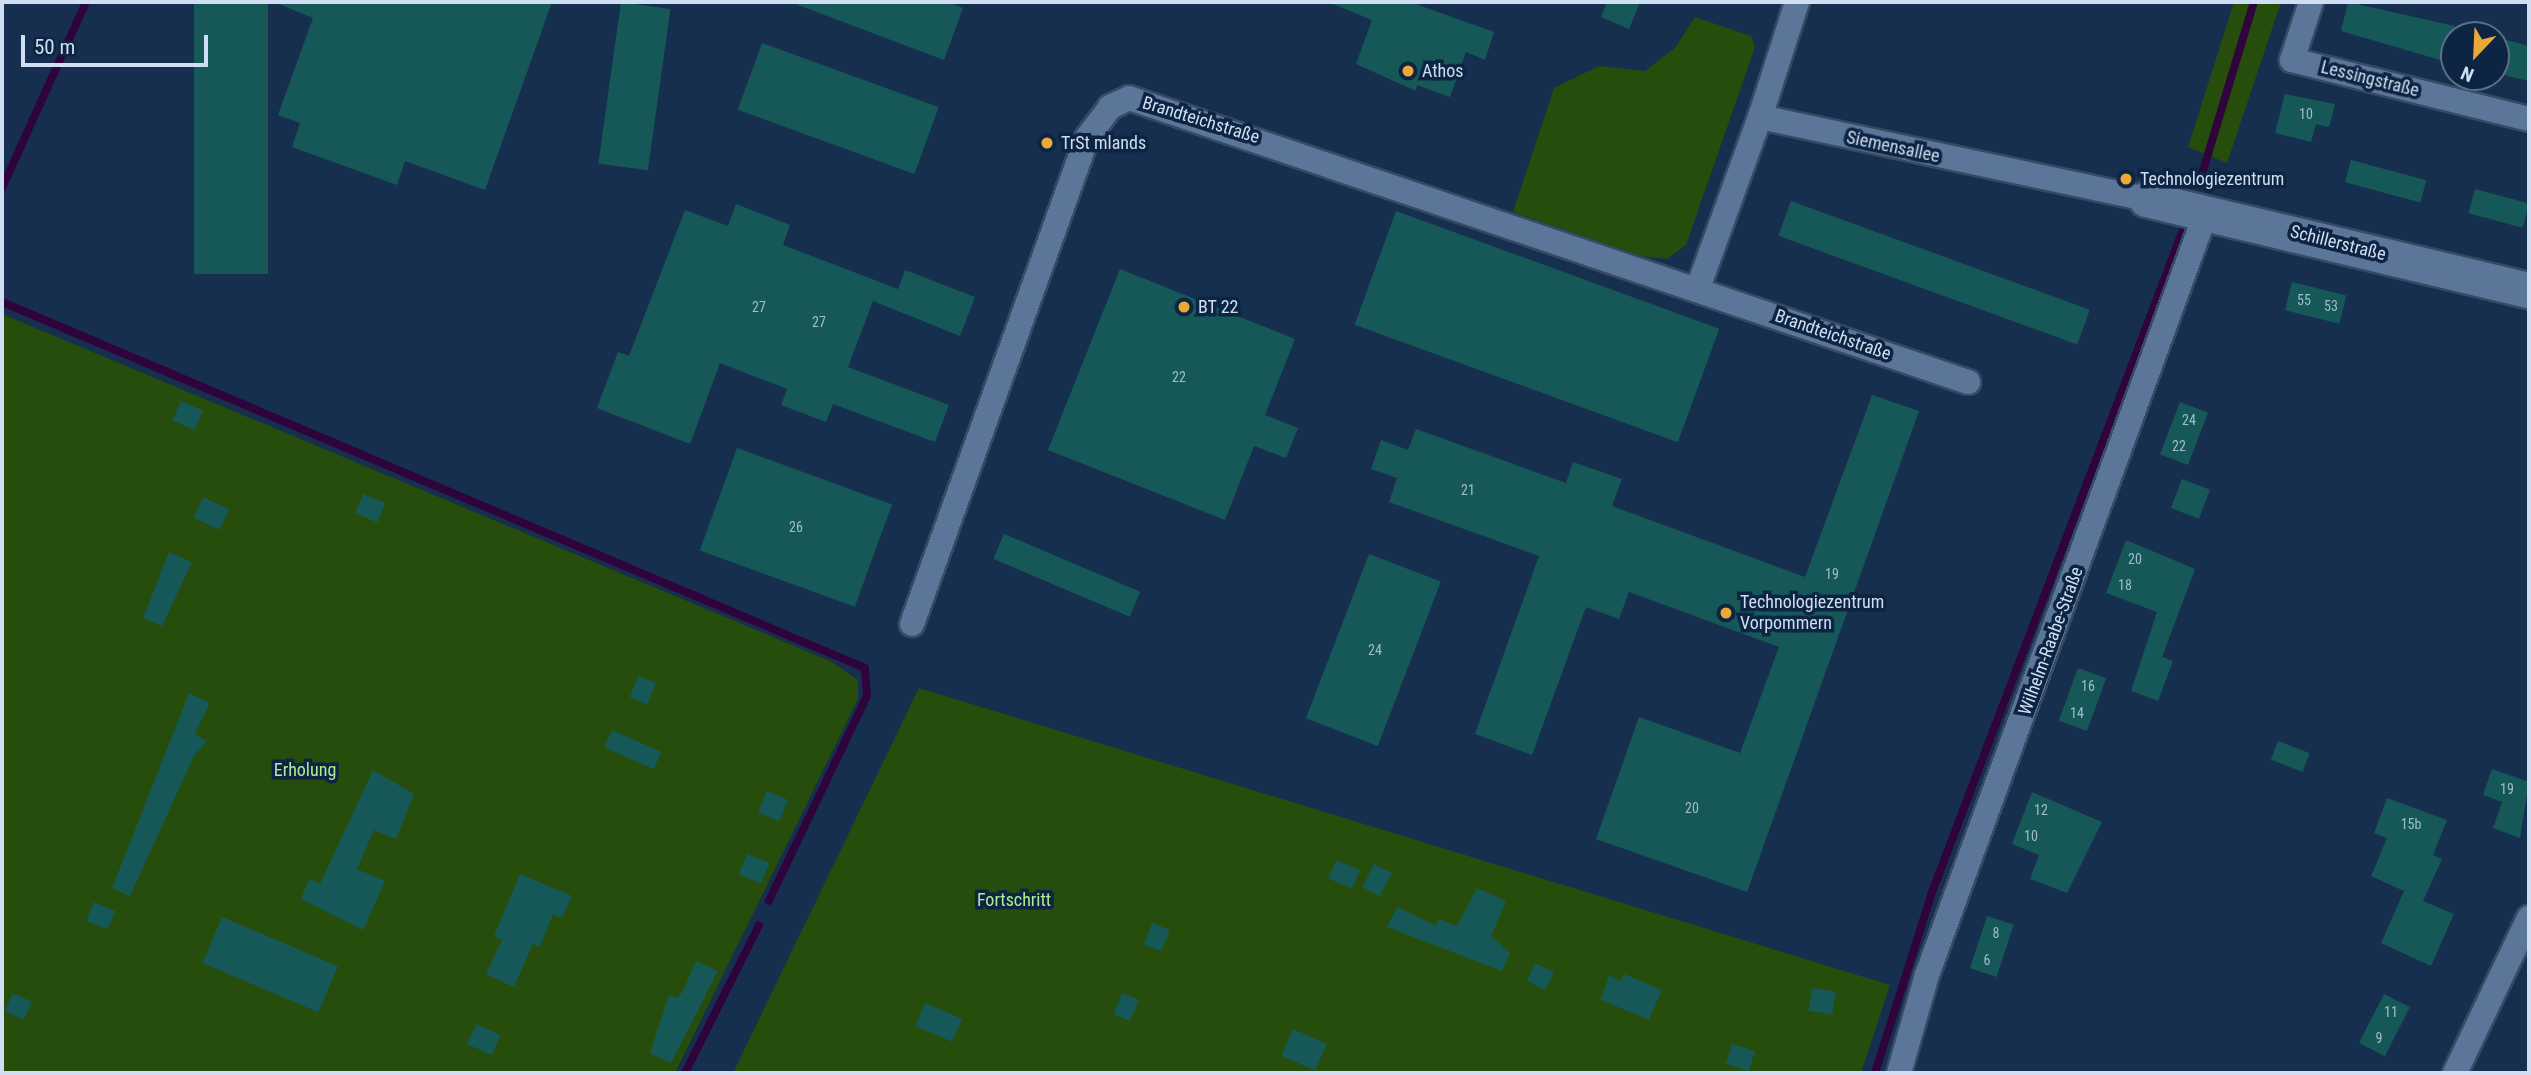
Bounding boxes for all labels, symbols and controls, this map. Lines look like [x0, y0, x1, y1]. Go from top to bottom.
scale bar [24, 21, 212, 65]
north arrow [2440, 21, 2510, 91]
text: 50 m [34, 35, 75, 59]
street label: Lessingstraße [2319, 56, 2421, 102]
place label: Athos [1422, 60, 1463, 82]
text: N [2458, 61, 2477, 87]
marker: Athos [1400, 63, 1416, 79]
street label: Brandteichstraße [1140, 92, 1262, 148]
house number: 10 [2299, 106, 2313, 122]
street label: Siemensallee [1844, 127, 1942, 167]
place label: TrSt mlands [1061, 132, 1146, 154]
marker: TrSt mlands [1039, 135, 1055, 151]
place label: Technologiezentrum [2140, 168, 2284, 190]
marker: Technologiezentrum [2118, 171, 2134, 187]
street label: Schillerstraße [2288, 221, 2388, 265]
house number: 55 [2297, 292, 2311, 308]
place label: BT 22 [1198, 296, 1239, 318]
house number: 53 [2324, 298, 2338, 314]
house number: 27 [752, 299, 766, 315]
marker: BT 22 [1176, 299, 1192, 315]
street label: Brandteichstraße [1772, 305, 1894, 365]
house number: 27 [812, 314, 826, 330]
house number: 22 [1172, 369, 1186, 385]
house number: 24 [2182, 412, 2196, 428]
house number: 22 [2172, 438, 2186, 454]
house number: 21 [1461, 482, 1475, 498]
house number: 26 [789, 519, 803, 535]
house number: 20 [2128, 551, 2142, 567]
street label: Wilhelm-Raabe-Straße [2014, 564, 2088, 718]
house number: 19 [1825, 566, 1839, 582]
house number: 18 [2118, 577, 2132, 593]
place label: Technologiezentrum Vorpommern [1740, 592, 1884, 634]
marker: Technologiezentrum Vorpommern [1718, 605, 1734, 621]
house number: 24 [1368, 642, 1382, 658]
house number: 16 [2081, 678, 2095, 694]
house number: 14 [2070, 705, 2084, 721]
park label: Erholung [274, 759, 336, 781]
house number: 19 [2500, 781, 2514, 797]
house number: 20 [1685, 800, 1699, 816]
house number: 12 [2034, 802, 2048, 818]
house number: 15b [2401, 816, 2421, 832]
house number: 10 [2024, 828, 2038, 844]
park label: Fortschritt [977, 889, 1051, 911]
house number: 8 [1993, 925, 1999, 941]
house number: 6 [1984, 952, 1990, 968]
house number: 11 [2384, 1004, 2398, 1020]
house number: 9 [2376, 1030, 2382, 1046]

